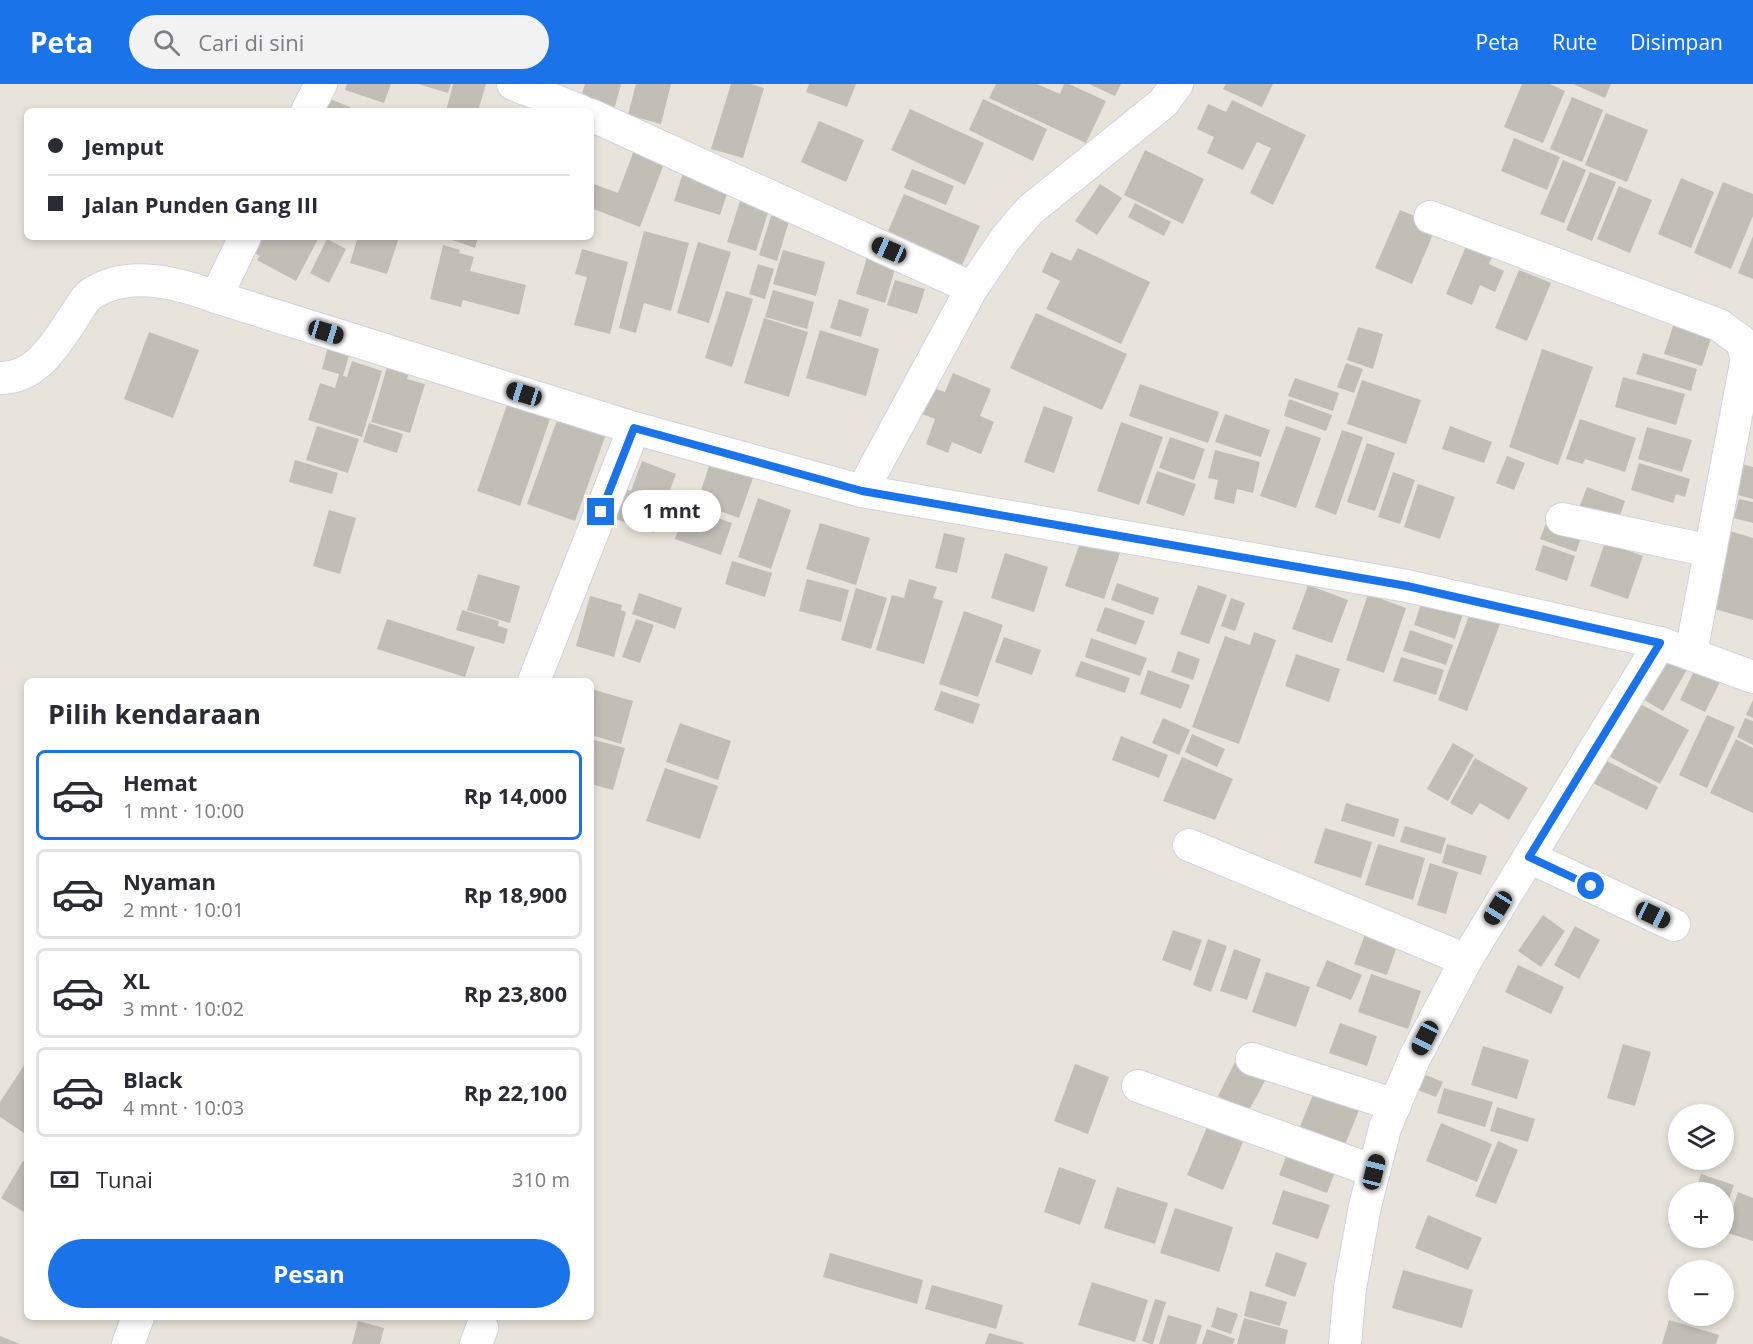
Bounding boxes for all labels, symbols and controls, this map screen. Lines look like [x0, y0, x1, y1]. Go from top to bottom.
search box [129, 15, 549, 69]
text: Peta [30, 23, 93, 61]
icon: search [150, 26, 183, 59]
text: Cari di sini [198, 27, 304, 57]
text: Peta [1476, 28, 1519, 56]
text: Rute [1552, 28, 1597, 56]
text: Disimpan [1630, 28, 1723, 56]
text: Jemput [84, 131, 164, 161]
text: Jalan Punden Gang III [84, 189, 318, 219]
car [869, 234, 909, 266]
car [306, 318, 346, 346]
car [504, 380, 544, 408]
callout: 1 mnt [622, 491, 721, 533]
text: 1 mnt [642, 497, 701, 524]
route end [587, 498, 614, 525]
text: Pilih kendaraan [48, 695, 261, 732]
text: Hemat [123, 767, 197, 797]
icon: car [51, 768, 105, 822]
text: Rp 14,000 [464, 780, 567, 810]
text: 1 mnt · 10:00 [123, 797, 244, 824]
text: Nyaman [123, 866, 216, 896]
icon: car [51, 867, 105, 921]
route start [1577, 872, 1604, 899]
text: Rp 18,900 [464, 879, 567, 909]
car [1481, 888, 1515, 928]
text: 2 mnt · 10:01 [123, 896, 244, 923]
car [1633, 899, 1673, 931]
text: XL [123, 965, 150, 995]
icon: car [51, 966, 105, 1020]
text: Rp 23,800 [464, 978, 567, 1008]
text: 3 mnt · 10:02 [123, 995, 244, 1022]
car [1409, 1018, 1441, 1058]
text: Black [123, 1064, 183, 1094]
icon: car [51, 1065, 105, 1119]
text: Rp 22,100 [464, 1077, 567, 1107]
text: 4 mnt · 10:03 [123, 1094, 244, 1121]
map controls [1668, 1104, 1734, 1326]
button: layers [1668, 1104, 1734, 1170]
car [1361, 1152, 1387, 1192]
icon: cash [48, 1163, 81, 1196]
text: Tunai [96, 1164, 153, 1194]
text: 310 m [512, 1166, 570, 1193]
button: + [1668, 1182, 1734, 1248]
button: Pesan [48, 1239, 570, 1308]
button: − [1668, 1260, 1734, 1326]

